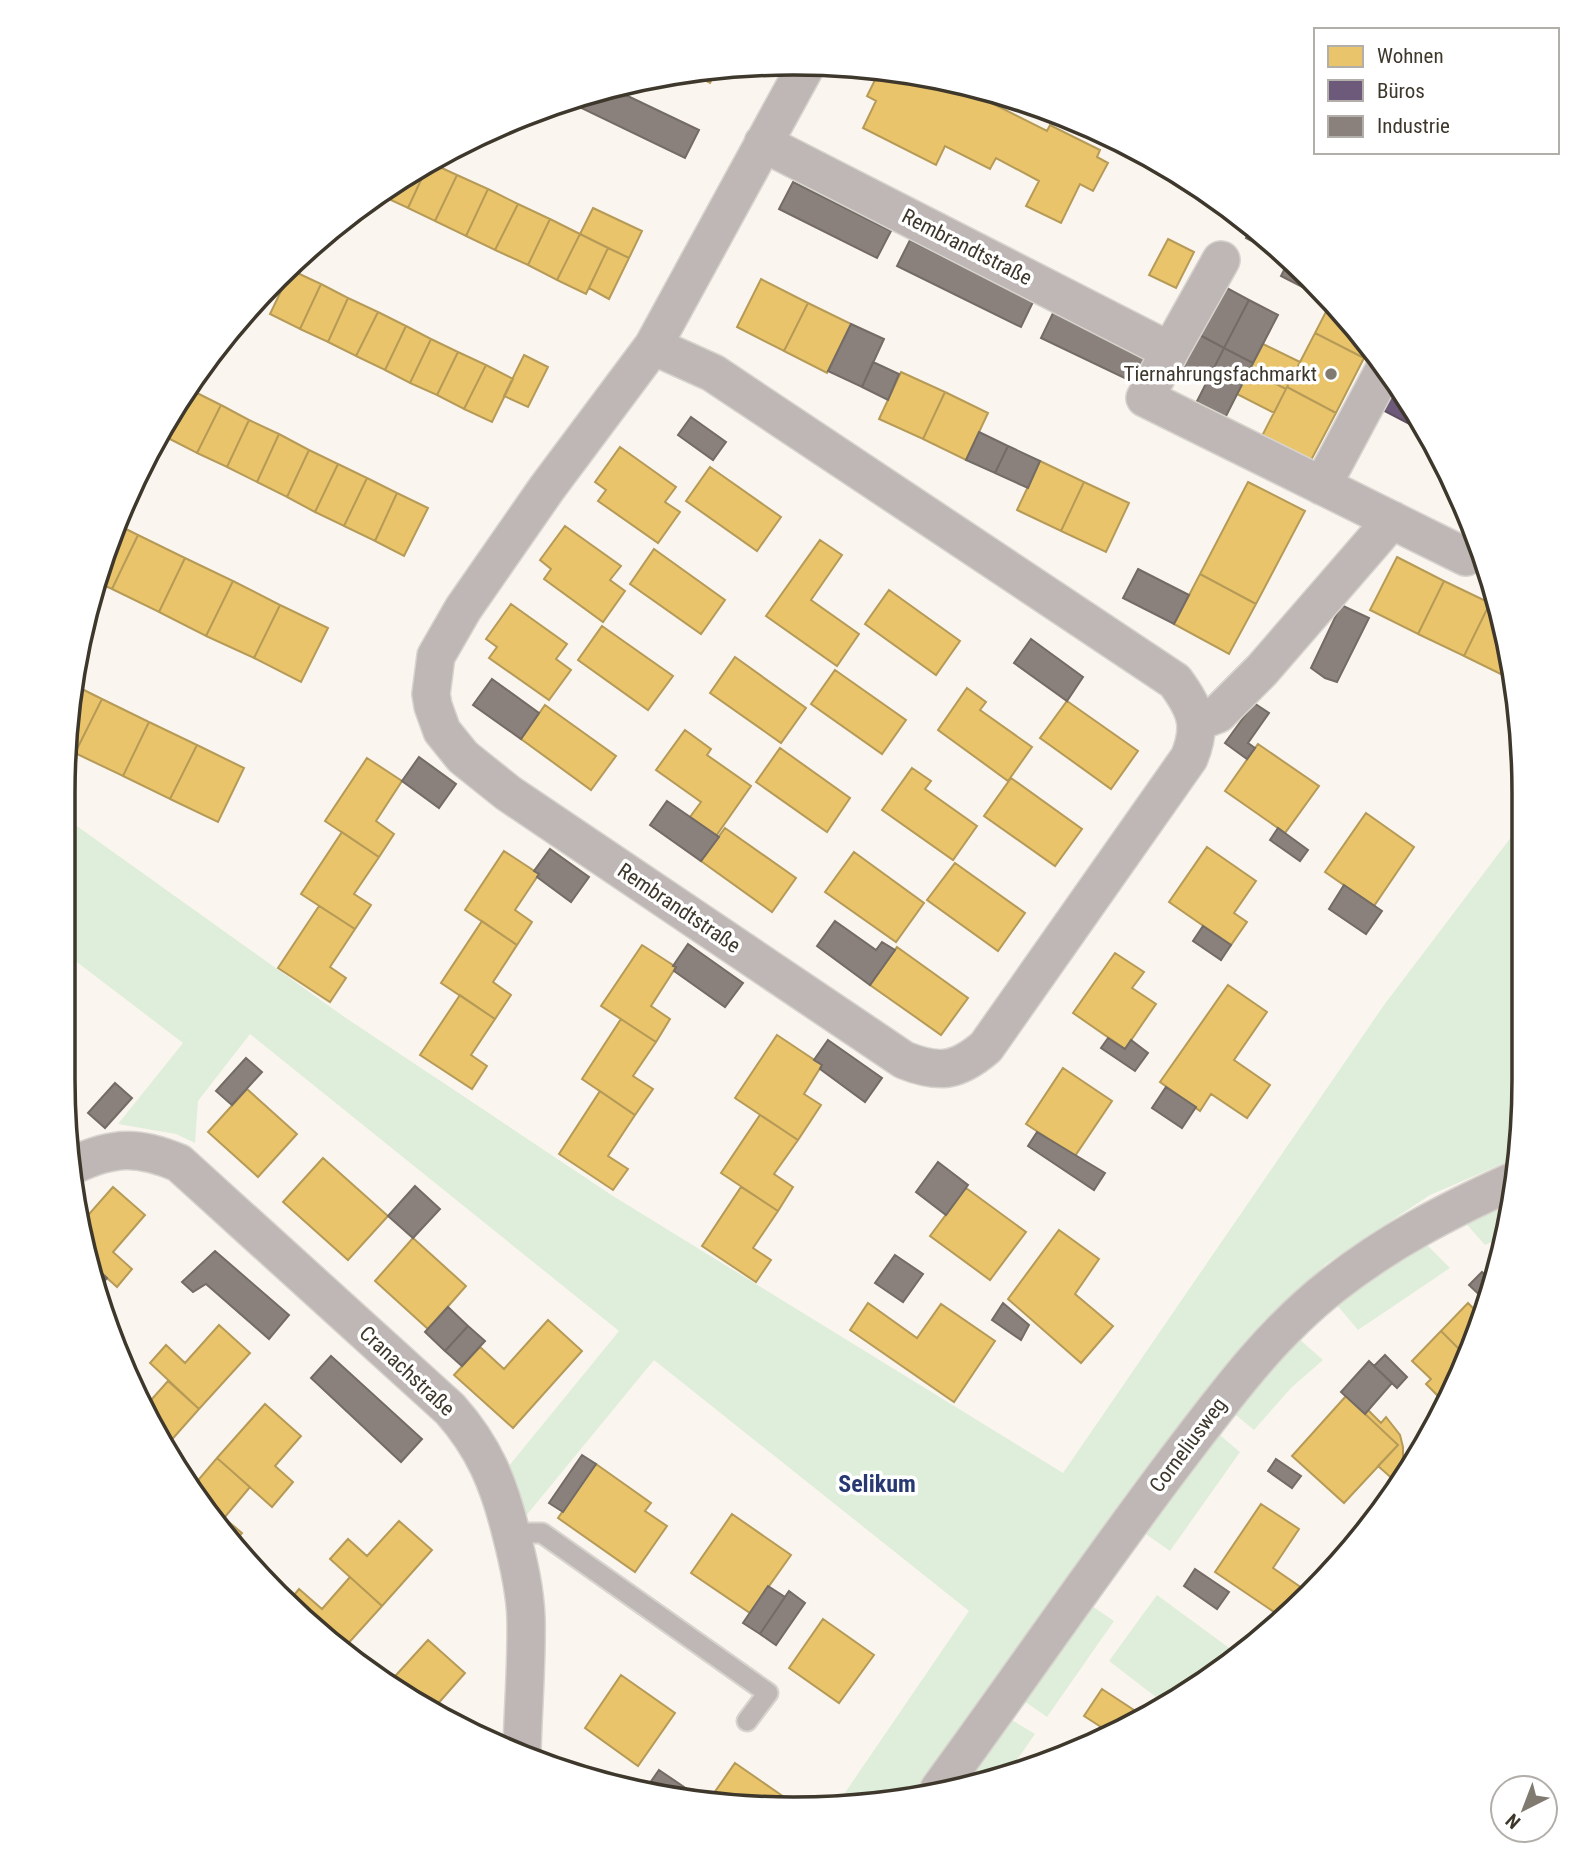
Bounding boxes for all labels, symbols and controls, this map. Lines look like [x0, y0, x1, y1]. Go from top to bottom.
legend [1314, 28, 1559, 154]
text: Wohnen [1377, 44, 1444, 68]
text: Büros [1377, 79, 1425, 103]
text: Industrie [1377, 114, 1450, 138]
street label: Rembrandtstraße [898, 204, 1036, 290]
place label: Tiernahrungsfachmarkt [1123, 362, 1317, 386]
marker: Tiernahrungsfachmarkt [1323, 366, 1339, 382]
street label: Rembrandtstraße [613, 858, 745, 958]
street label: Cranachstraße [355, 1321, 459, 1421]
street label: Corneliusweg [1145, 1393, 1231, 1497]
district label: Selikum [838, 1470, 916, 1498]
north arrow [1489, 1774, 1559, 1844]
text: N [1501, 1809, 1525, 1834]

